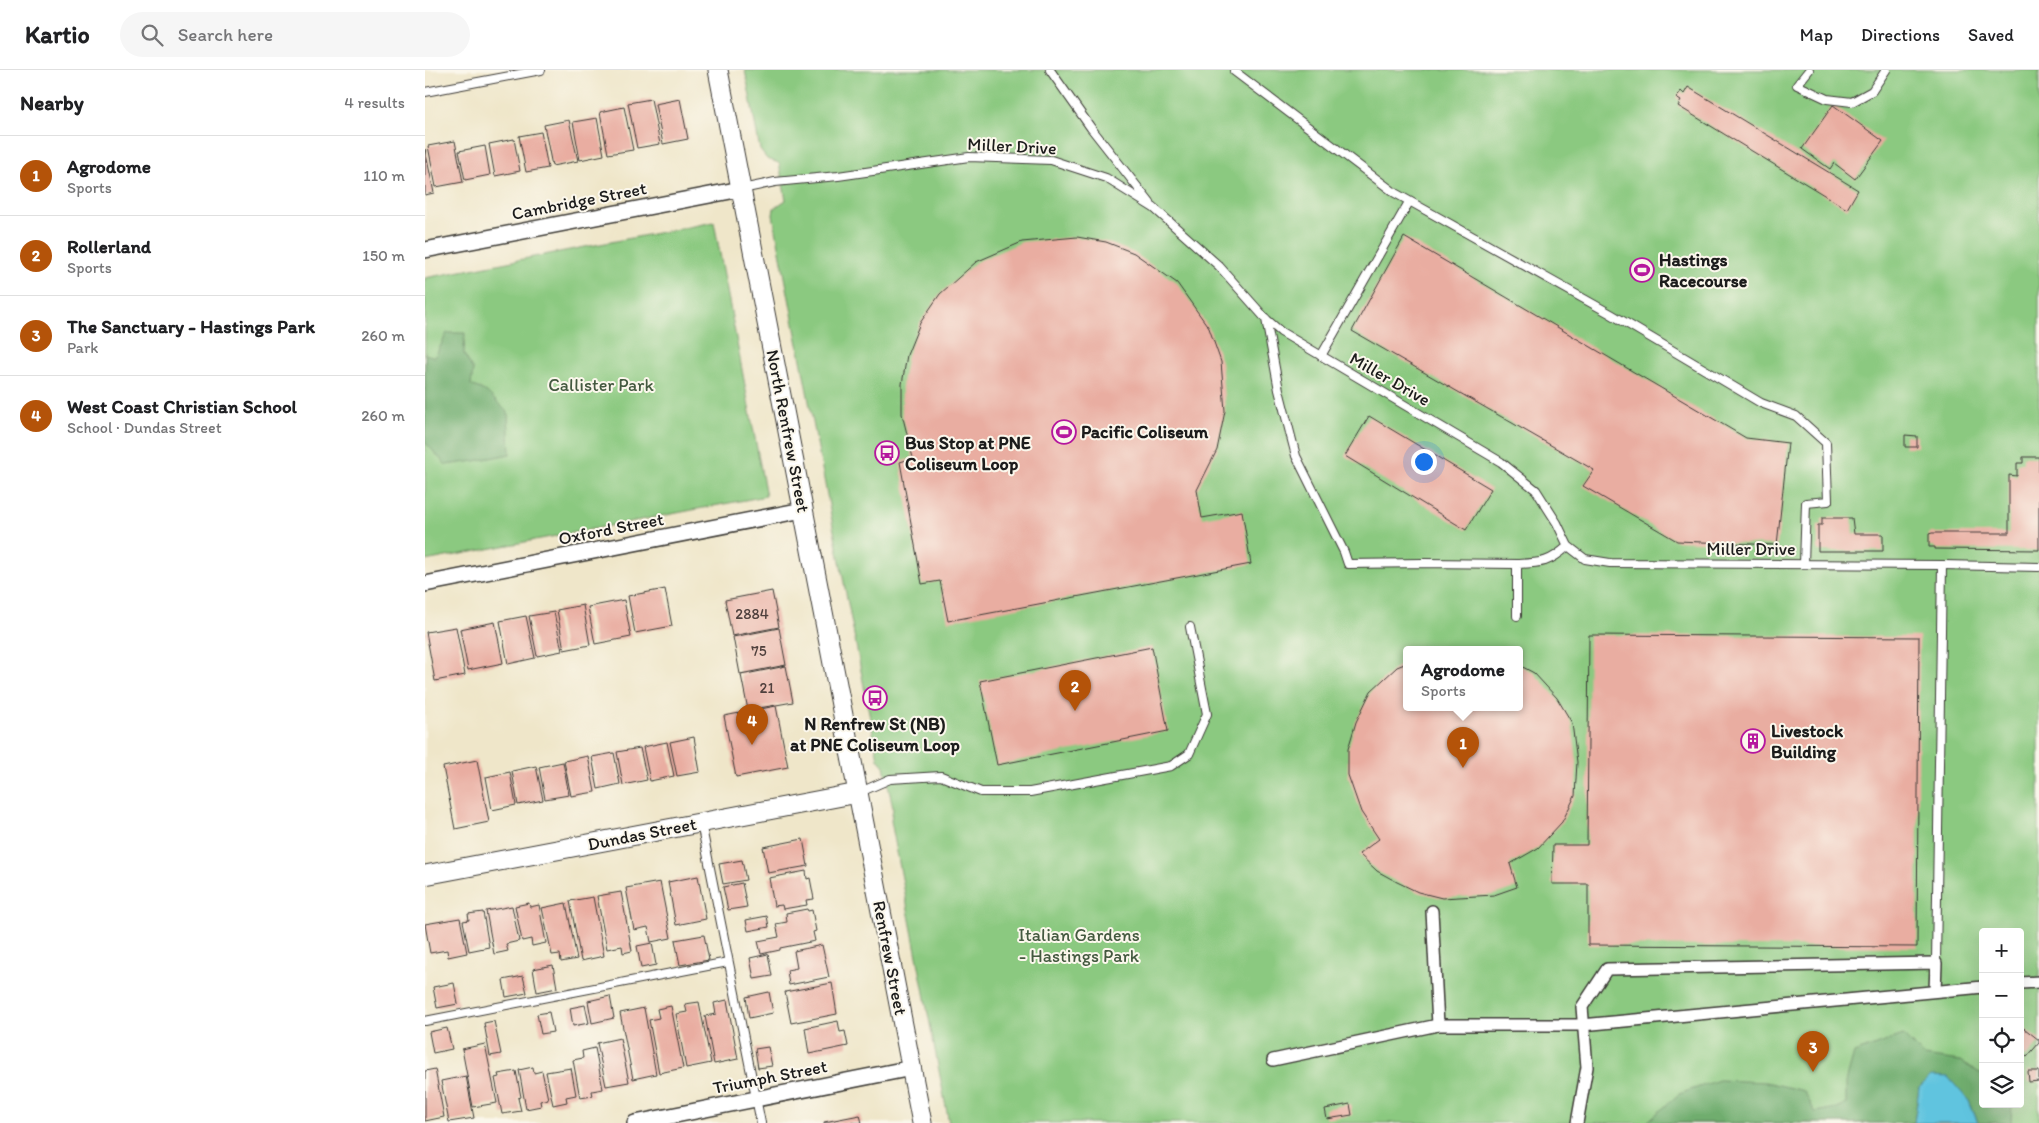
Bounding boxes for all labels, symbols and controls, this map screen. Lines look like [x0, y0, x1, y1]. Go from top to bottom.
search box [120, 12, 470, 57]
text: Kartio [25, 20, 90, 49]
icon: search [138, 21, 166, 49]
text: Search here [178, 23, 273, 46]
text: Map [1800, 24, 1833, 46]
text: Directions [1861, 24, 1940, 46]
text: Saved [1968, 24, 2014, 46]
text: Nearby [20, 90, 84, 115]
text: 4 results [344, 93, 405, 112]
street label: Miller Drive [967, 133, 1057, 159]
text: Agrodome [67, 155, 151, 178]
text: 1 [32, 166, 40, 185]
text: 110 m [363, 166, 405, 185]
street label: Cambridge Street [510, 177, 649, 225]
text: Sports [67, 178, 112, 197]
text: Rollerland [67, 235, 151, 258]
text: 2 [32, 246, 40, 265]
text: 150 m [362, 246, 405, 265]
place label: Hastings Racecourse [1659, 249, 1748, 292]
sports icon: Hastings Racecourse [1629, 257, 1655, 283]
text: Sports [67, 258, 112, 277]
text: The Sanctuary - Hastings Park [67, 315, 315, 338]
text: 3 [32, 326, 40, 345]
text: 260 m [361, 326, 405, 345]
text: Park [67, 338, 98, 357]
street label: Miller Drive [1346, 347, 1434, 411]
street label: North Renfrew Street [761, 348, 815, 515]
park label: Callister Park [548, 374, 655, 396]
text: West Coast Christian School [67, 395, 297, 418]
text: 4 [31, 406, 41, 425]
text: 260 m [361, 406, 405, 425]
text: School · Dundas Street [67, 418, 222, 437]
sports icon: Pacific Coliseum [1051, 419, 1077, 445]
place label: Pacific Coliseum [1081, 421, 1209, 443]
place label: Bus Stop at PNE Coliseum Loop [905, 432, 1031, 475]
bus stop icon: Bus Stop at PNE Coliseum Loop [874, 440, 900, 466]
your location [1411, 449, 1437, 475]
street label: Oxford Street [556, 508, 666, 550]
street label: Miller Drive [1706, 538, 1796, 560]
house number: 2884 [735, 605, 769, 623]
house number: 75 [751, 642, 767, 660]
popup [1403, 646, 1523, 711]
text: Agrodome [1421, 658, 1505, 681]
pin: 2 [1059, 670, 1091, 711]
house number: 21 [760, 679, 774, 697]
text: Sports [1421, 681, 1466, 700]
bus stop icon: N Renfrew St (NB) at PNE Coliseum Loop [862, 685, 888, 711]
pin: 4 [736, 704, 768, 745]
place label: N Renfrew St (NB) at PNE Coliseum Loop [790, 713, 960, 756]
place label: Livestock Building [1771, 720, 1844, 763]
pin: 1 [1447, 727, 1479, 768]
building icon: Livestock Building [1740, 728, 1766, 754]
street label: Dundas Street [586, 813, 698, 855]
street label: Renfrew Street [868, 899, 912, 1017]
park label: Italian Gardens - Hastings Park [1018, 924, 1140, 967]
map controls [1979, 928, 2024, 1108]
button: + [1979, 928, 2024, 973]
button: − [1979, 973, 2024, 1018]
button: locate [1979, 1018, 2024, 1063]
pin: 3 [1797, 1031, 1829, 1072]
street label: Triumph Street [711, 1055, 829, 1099]
button: layers [1979, 1063, 2024, 1108]

